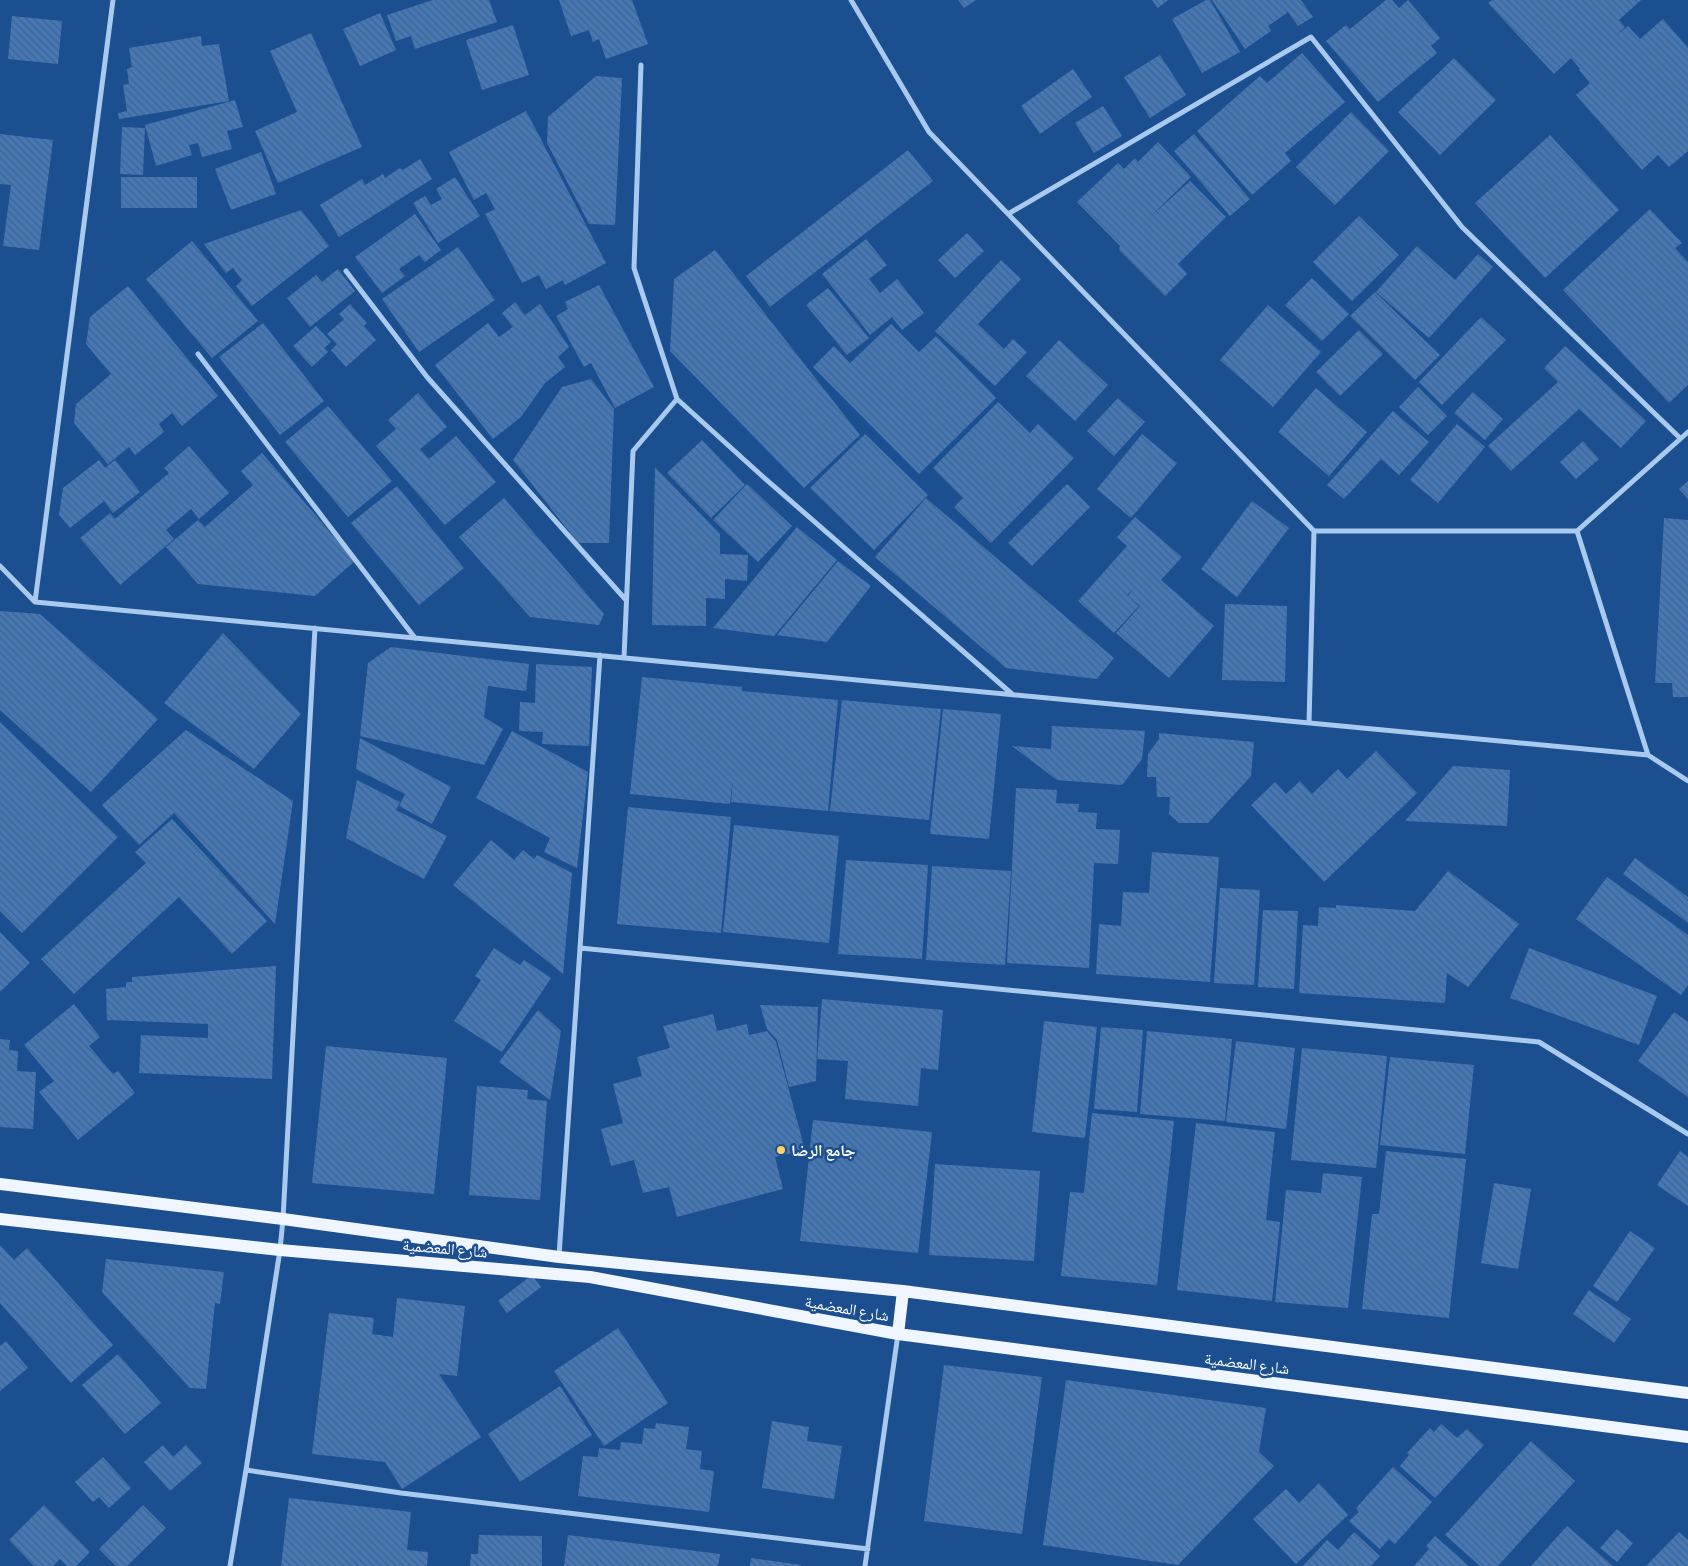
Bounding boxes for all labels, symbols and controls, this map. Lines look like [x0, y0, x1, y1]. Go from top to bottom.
place label: جامع الرضا [791, 1142, 855, 1161]
marker: جامع الرضا [775, 1144, 787, 1156]
street label: شارع المعضمية [401, 1236, 488, 1263]
street label: شارع المعضمية [803, 1293, 890, 1326]
street label: شارع المعضمية [1203, 1350, 1290, 1379]

